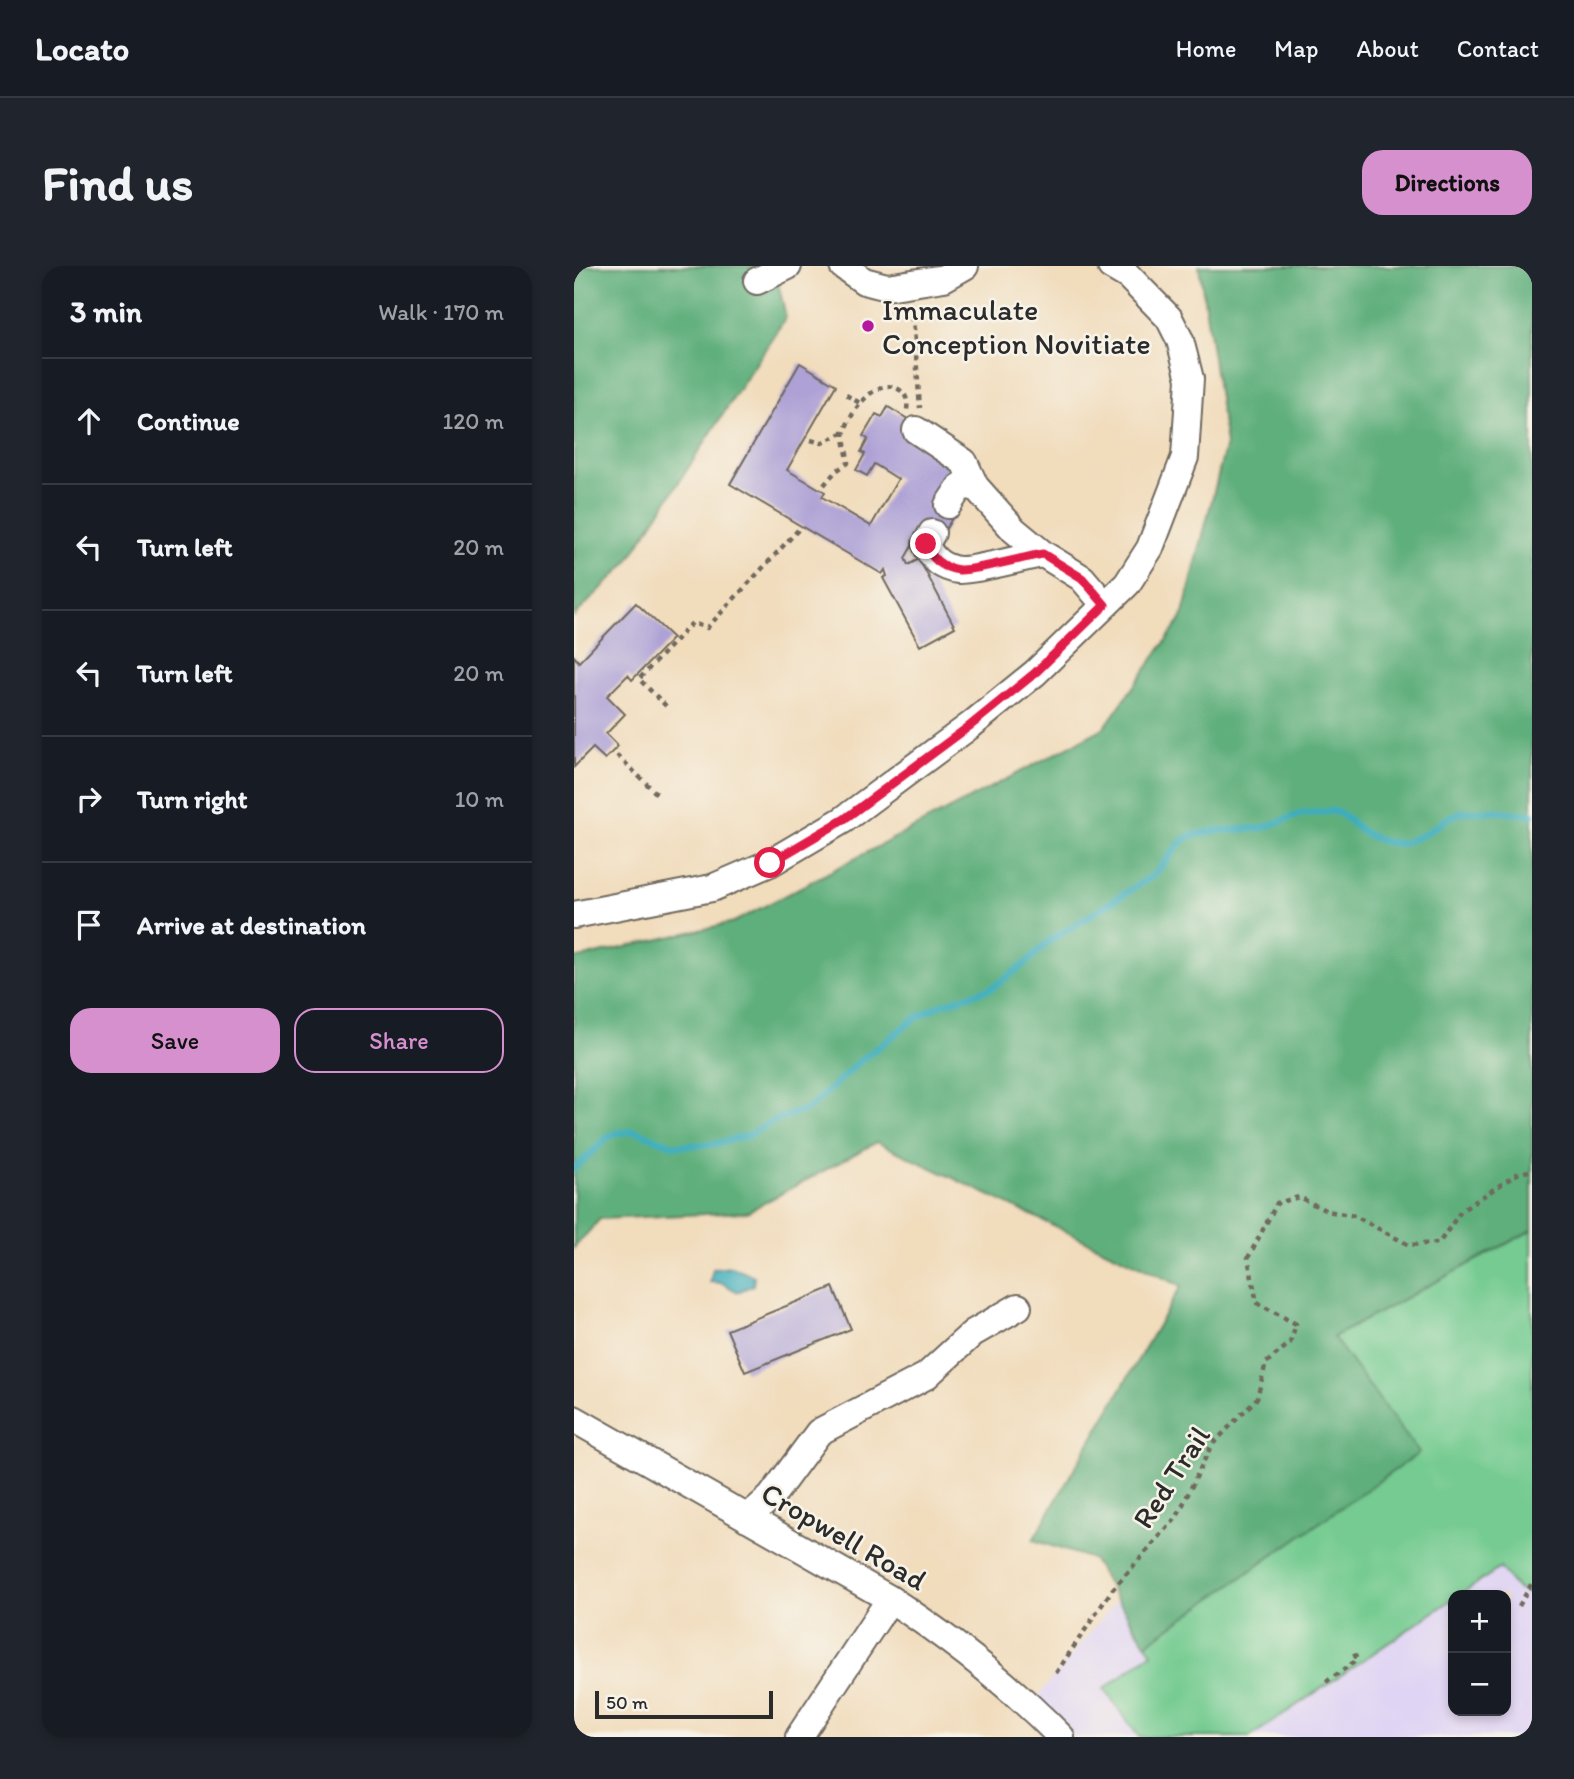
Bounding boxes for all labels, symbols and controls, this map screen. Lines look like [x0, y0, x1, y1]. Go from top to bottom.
text: Locato [35, 29, 129, 68]
text: Home [1176, 34, 1236, 63]
text: Map [1274, 34, 1318, 63]
text: About [1356, 34, 1419, 63]
text: Contact [1457, 34, 1539, 63]
button: Directions [1362, 150, 1532, 215]
text: Find us [42, 153, 193, 212]
place label: Immaculate Conception Novitiate [882, 291, 1151, 362]
text: 3 min [70, 293, 142, 330]
text: Walk · 170 m [378, 298, 504, 326]
marker: Immaculate Conception Novitiate [860, 318, 876, 334]
icon: ahead [70, 402, 108, 440]
text: Continue [137, 405, 240, 437]
text: 120 m [443, 407, 504, 435]
icon: left [70, 528, 108, 566]
route end [910, 528, 941, 559]
text: Turn left [137, 531, 233, 563]
text: 20 m [453, 533, 504, 561]
icon: left [70, 654, 108, 692]
text: Turn left [137, 657, 233, 689]
text: 20 m [453, 659, 504, 687]
icon: right [70, 780, 108, 818]
text: Turn right [137, 783, 248, 815]
text: 10 m [455, 785, 504, 813]
route start [754, 847, 785, 878]
icon: arrive [70, 906, 108, 944]
text: Arrive at destination [137, 909, 366, 941]
button: Save [70, 1008, 280, 1073]
button: Share [294, 1008, 504, 1073]
street label: Red Trail [1124, 1418, 1218, 1535]
street label: Cropwell Road [755, 1474, 933, 1598]
map controls [1448, 1590, 1511, 1716]
button: + [1448, 1590, 1511, 1653]
button: − [1448, 1653, 1511, 1716]
scale bar [595, 1688, 774, 1720]
text: 50 m [606, 1691, 648, 1714]

